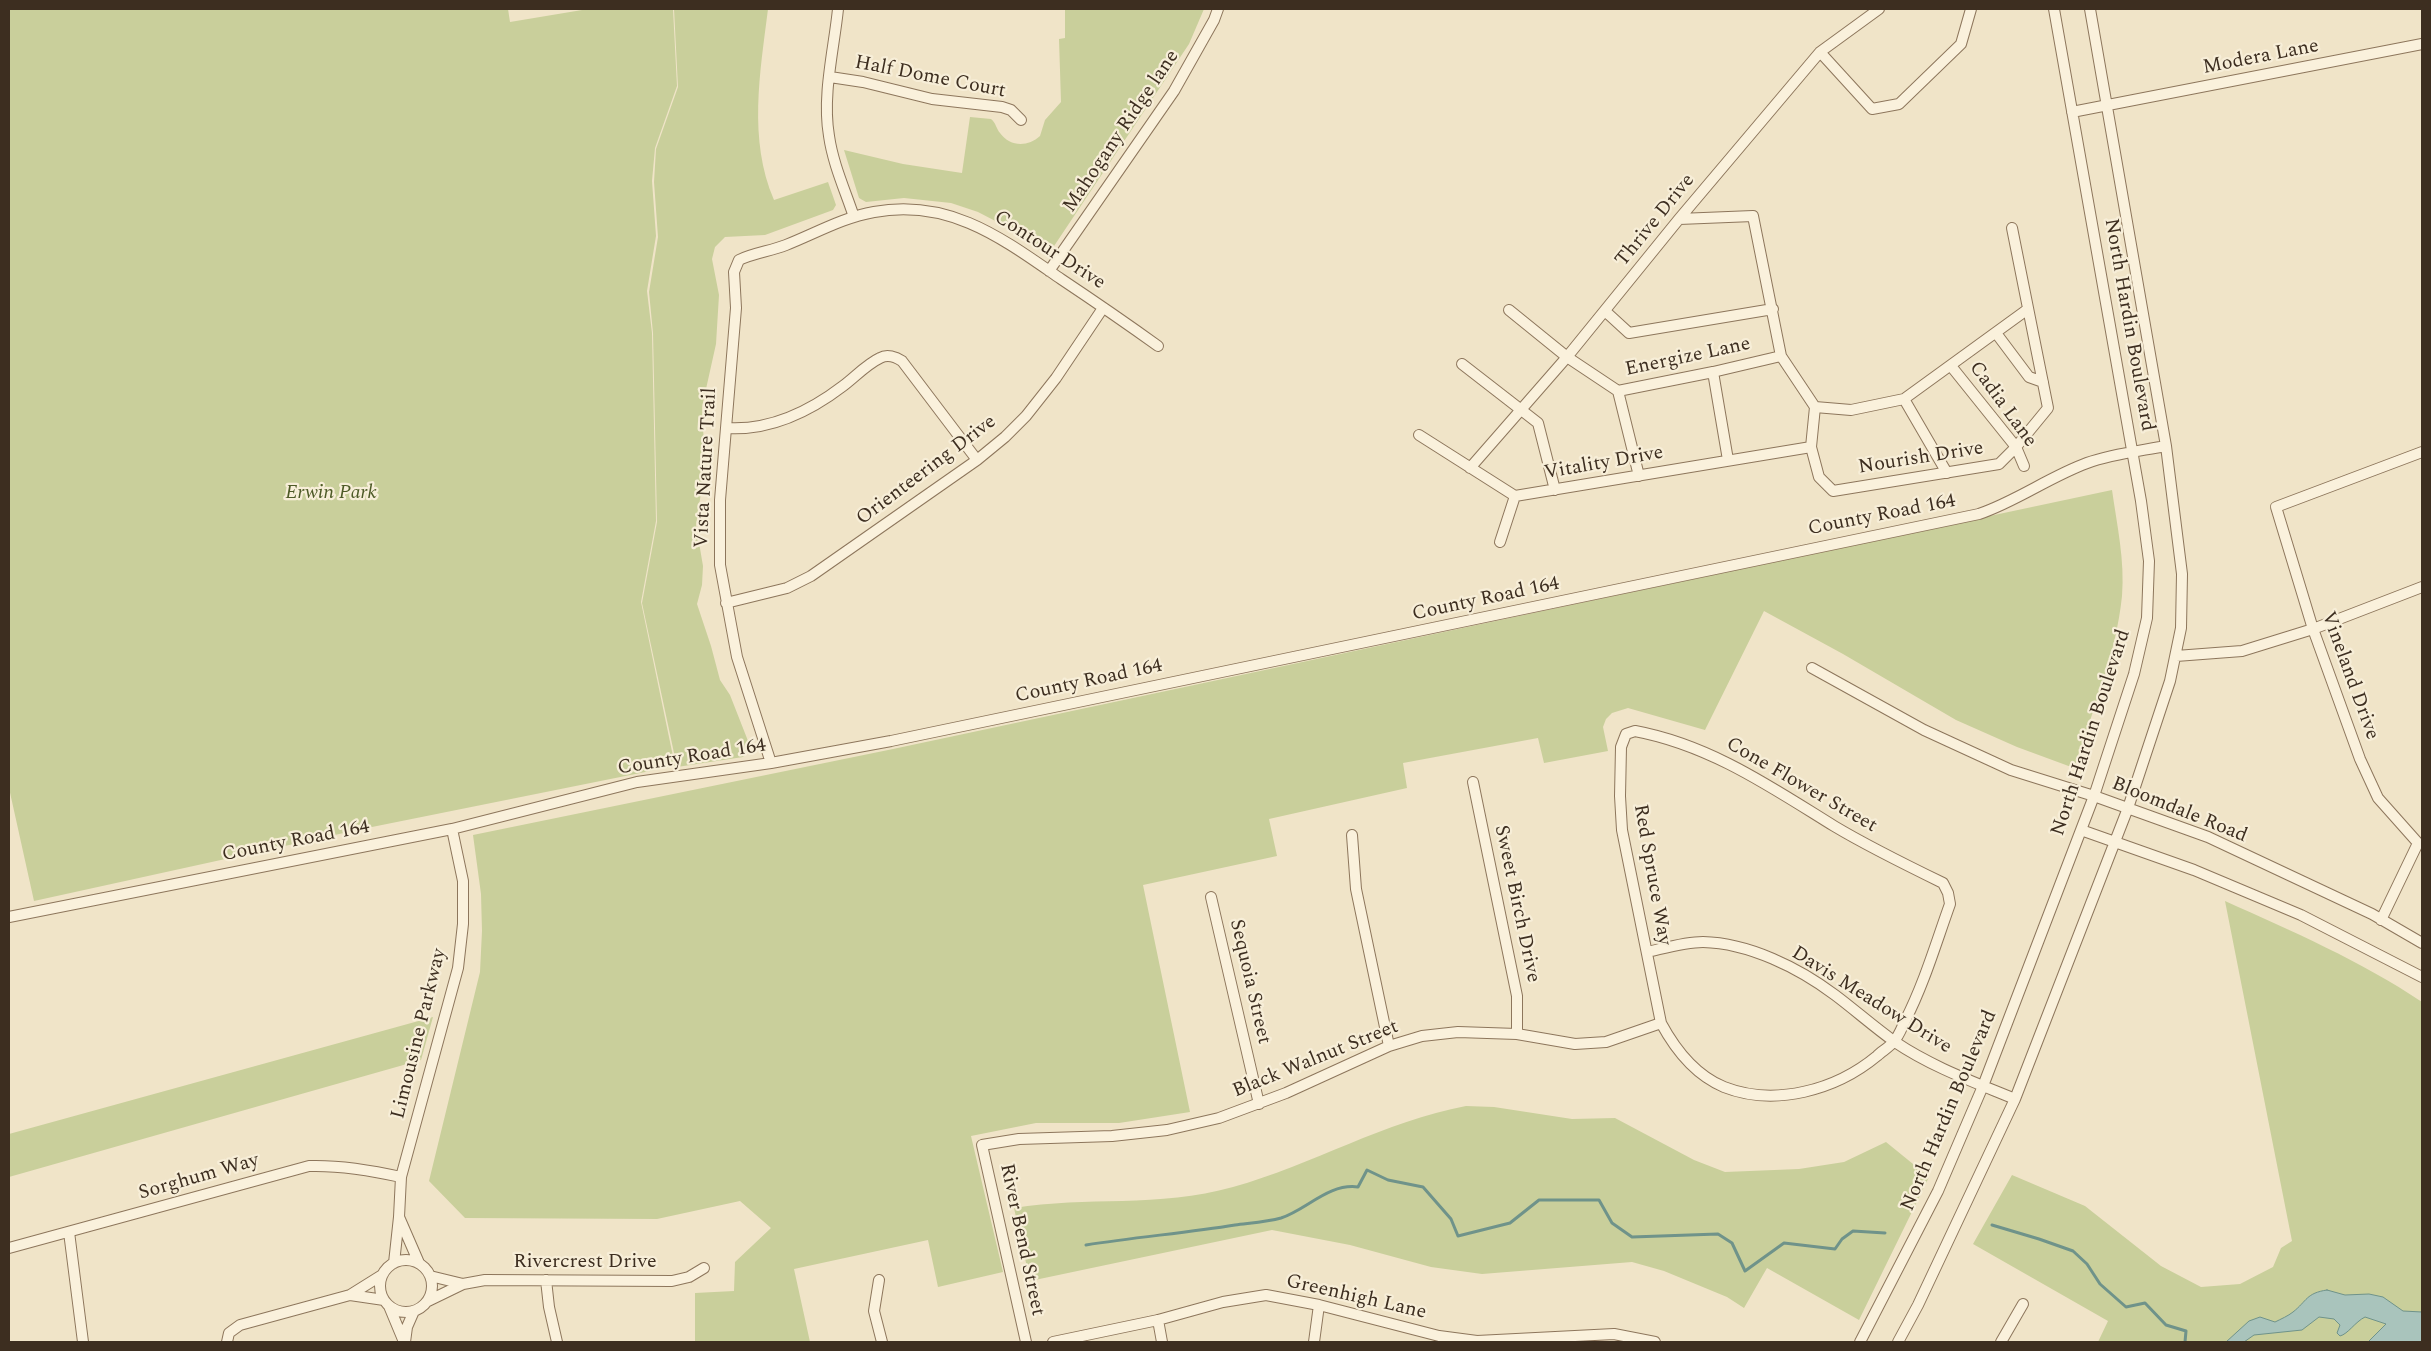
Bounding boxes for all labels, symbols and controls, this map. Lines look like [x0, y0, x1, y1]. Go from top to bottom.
street label: Modera Lane [2201, 35, 2321, 81]
street label: Mahogany Ridge lane [1059, 46, 1185, 218]
street label: Half Dome Court [852, 52, 1008, 104]
street label: Thrive Drive [1611, 170, 1701, 272]
street label: Contour Drive [989, 206, 1109, 296]
street label: North Hardin Boulevard [2097, 217, 2159, 433]
street label: Energize Lane [1623, 333, 1753, 383]
street label: Cadia Lane [1963, 357, 2041, 453]
street label: Vista Nature Trail [691, 387, 723, 549]
street label: Orienteering Drive [852, 411, 1002, 531]
street label: Nourish Drive [1857, 437, 1985, 481]
street label: Vitality Drive [1543, 442, 1665, 486]
park label: Erwin Park [285, 482, 377, 506]
street label: County Road 164 [1806, 490, 1958, 542]
street label: County Road 164 [1410, 573, 1562, 627]
street label: Vineland Drive [2315, 609, 2383, 743]
street label: North Hardin Boulevard [2047, 627, 2137, 839]
street label: County Road 164 [1013, 655, 1165, 709]
street label: Cone Flower Street [1721, 733, 1881, 839]
street label: County Road 164 [616, 734, 768, 782]
street label: Bloomdale Road [2108, 773, 2250, 849]
street label: Red Spruce Way [1627, 803, 1675, 947]
street label: County Road 164 [220, 816, 372, 868]
street label: Sweet Birch Drive [1488, 823, 1544, 985]
street label: Sequoia Street [1223, 917, 1275, 1047]
street label: Davis Meadow Drive [1786, 942, 1956, 1060]
street label: Limousine Parkway [387, 946, 453, 1122]
street label: North Hardin Boulevard [1897, 1007, 2003, 1215]
street label: Black Walnut Street [1230, 1016, 1402, 1104]
street label: Sorghum Way [136, 1149, 262, 1207]
street label: River Bend Street [993, 1162, 1049, 1318]
street label: Rivercrest Drive [513, 1251, 657, 1275]
street label: Greenhigh Lane [1284, 1270, 1428, 1326]

